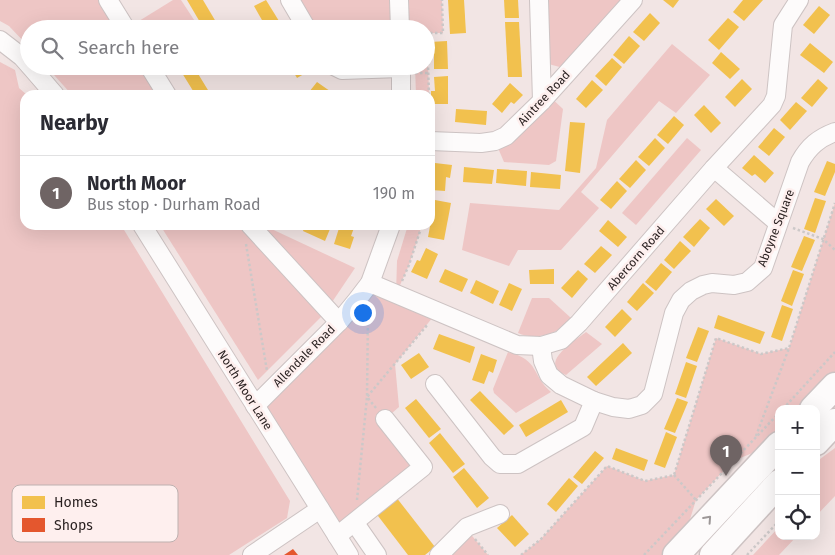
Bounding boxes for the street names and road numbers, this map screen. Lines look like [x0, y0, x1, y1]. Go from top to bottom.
street label: Aintree Road [515, 68, 573, 128]
street label: Aboyne Square [755, 187, 797, 269]
street label: Abercorn Road [605, 223, 667, 293]
street label: Allendale Road [270, 322, 338, 390]
street label: North Moor Lane [215, 347, 275, 433]

